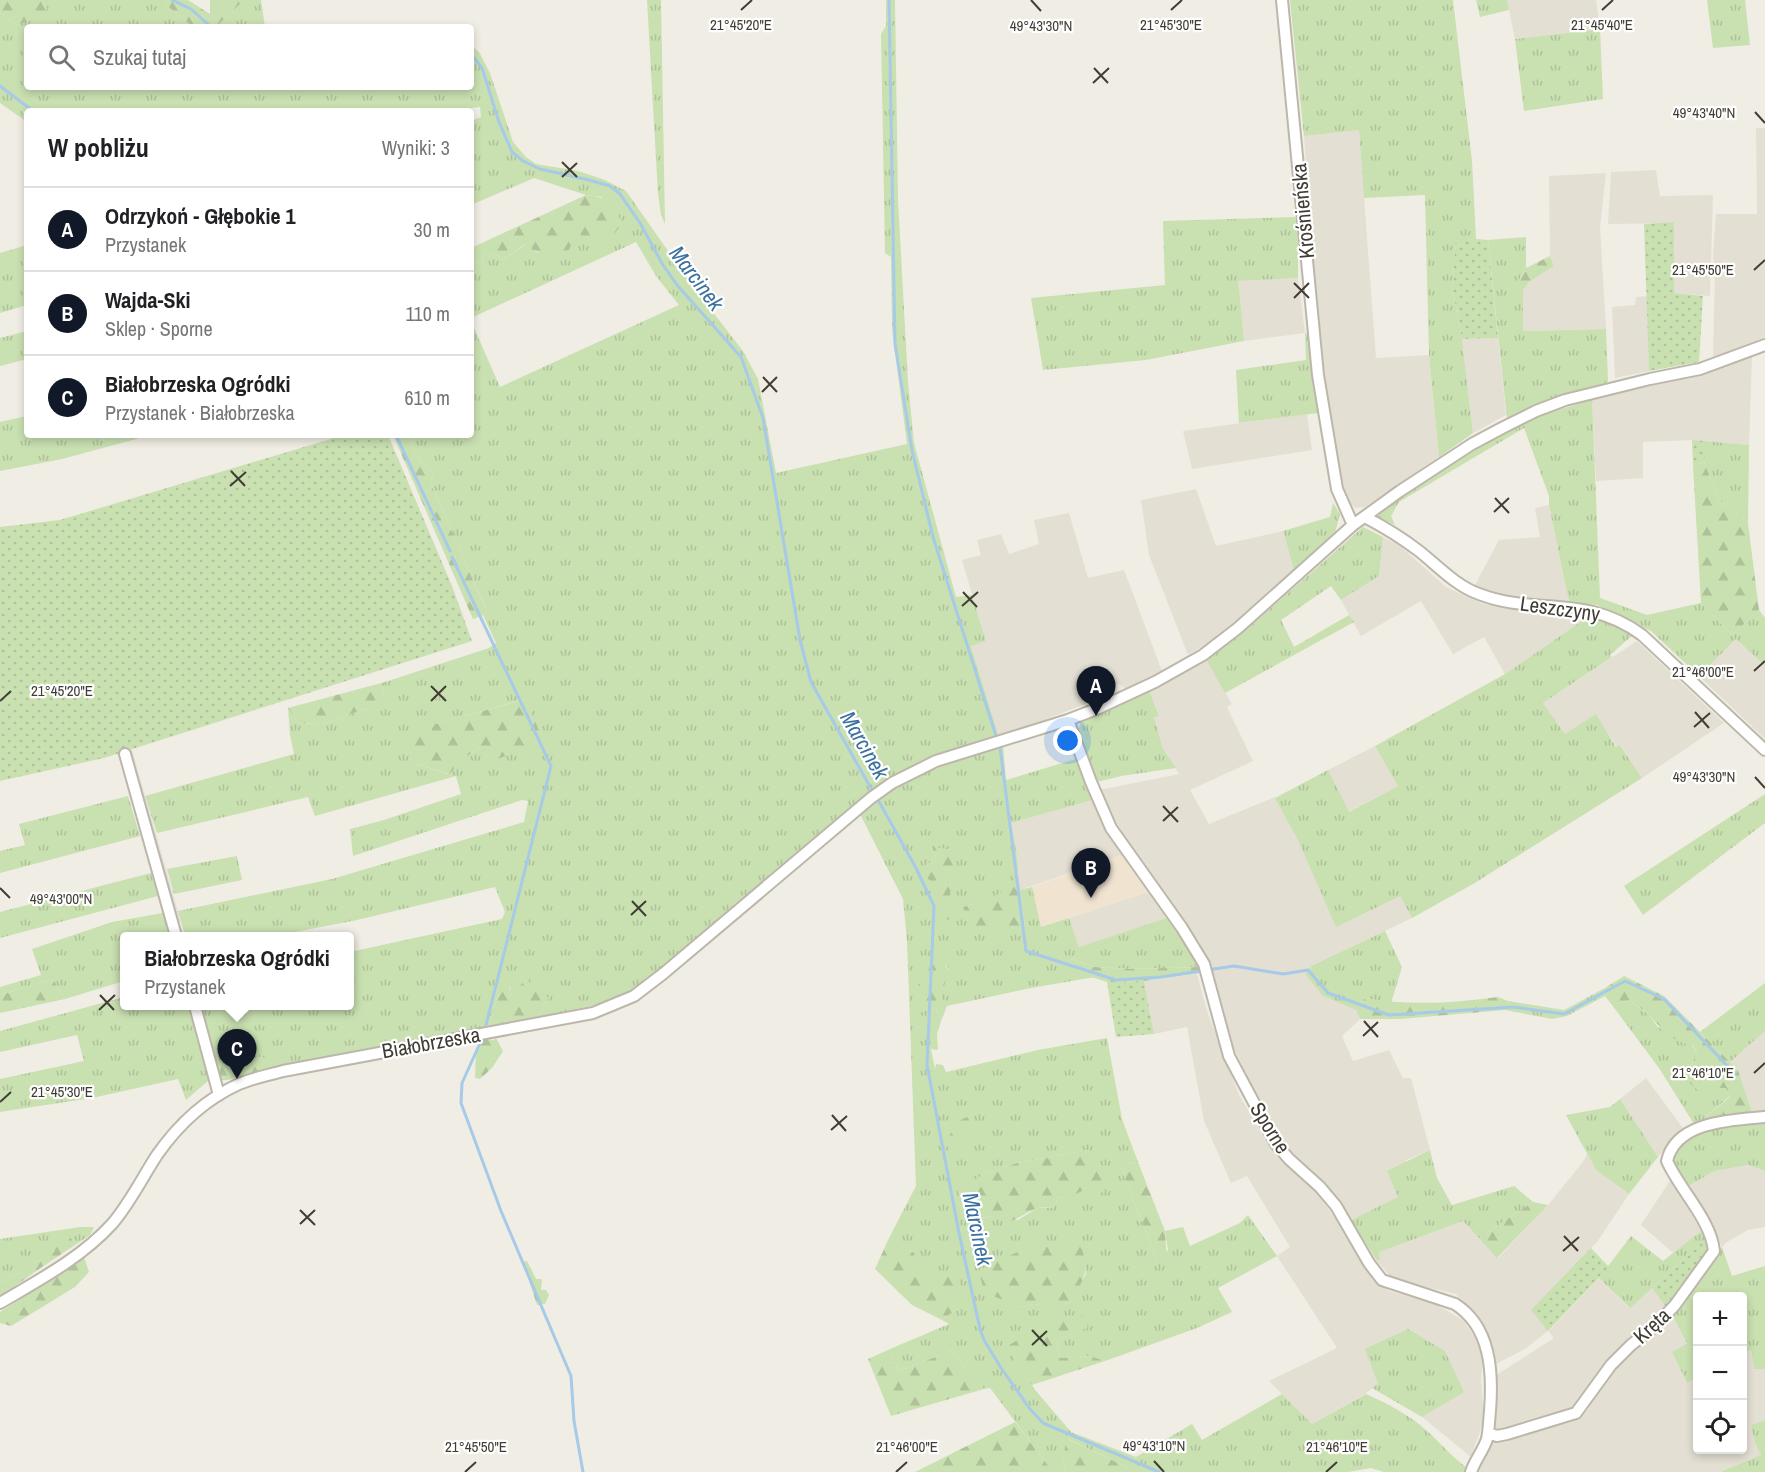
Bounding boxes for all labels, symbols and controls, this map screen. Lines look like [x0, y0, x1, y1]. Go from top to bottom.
text: 21°45'20"E [710, 14, 772, 35]
text: 21°45'30"E [1140, 14, 1202, 35]
text: 21°45'40"E [1571, 14, 1633, 35]
text: 49°43'30"N [1010, 15, 1072, 36]
search box [24, 24, 474, 90]
icon: search [45, 41, 78, 74]
text: Szukaj tutaj [93, 42, 186, 72]
text: 49°43'40"N [1673, 102, 1735, 123]
text: W pobliżu [48, 130, 149, 165]
text: Wyniki: 3 [382, 134, 450, 161]
street label: Krośnieńska [1284, 162, 1321, 260]
text: Odrzykoń - Głębokie 1 [105, 201, 296, 231]
text: A [62, 216, 73, 243]
text: 30 m [414, 216, 450, 243]
text: Przystanek [105, 231, 186, 258]
water label: Marcinek [663, 239, 732, 317]
text: 21°45'50"E [1672, 259, 1734, 280]
text: Wajda-Ski [105, 285, 191, 315]
text: B [62, 300, 73, 327]
text: 110 m [406, 300, 450, 327]
text: Sklep · Sporne [105, 315, 213, 342]
text: Białobrzeska Ogródki [105, 369, 290, 399]
text: C [62, 384, 73, 411]
text: 610 m [404, 384, 450, 411]
text: Przystanek · Białobrzeska [105, 399, 295, 426]
street label: Leszczyny [1518, 589, 1602, 629]
text: 21°46'00"E [1672, 661, 1734, 682]
pin: A [1076, 666, 1116, 716]
text: 21°45'20"E [31, 680, 93, 701]
water label: Marcinek [833, 705, 897, 785]
your location [1053, 726, 1082, 755]
text: 49°43'30"N [1673, 766, 1735, 787]
pin: B [1072, 848, 1110, 898]
text: 49°43'00"N [30, 888, 92, 909]
popup [120, 932, 354, 1010]
text: Białobrzeska Ogródki [144, 943, 330, 973]
text: Przystanek [144, 973, 225, 1000]
street label: Białobrzeska [379, 1020, 483, 1065]
pin: C [218, 1030, 256, 1079]
text: 21°46'10"E [1672, 1062, 1734, 1083]
text: 21°45'30"E [31, 1081, 93, 1102]
street label: Sporne [1243, 1097, 1297, 1159]
water label: Marcinek [956, 1190, 1001, 1269]
map controls [1693, 1292, 1747, 1454]
button: + [1693, 1292, 1747, 1346]
street label: Kręta [1627, 1301, 1677, 1350]
button: − [1693, 1346, 1747, 1400]
button: locate [1693, 1400, 1747, 1454]
text: 49°43'10"N [1123, 1435, 1185, 1456]
text: 21°45'50"E [445, 1436, 507, 1457]
text: 21°46'00"E [876, 1436, 938, 1457]
text: 21°46'10"E [1306, 1436, 1368, 1457]

